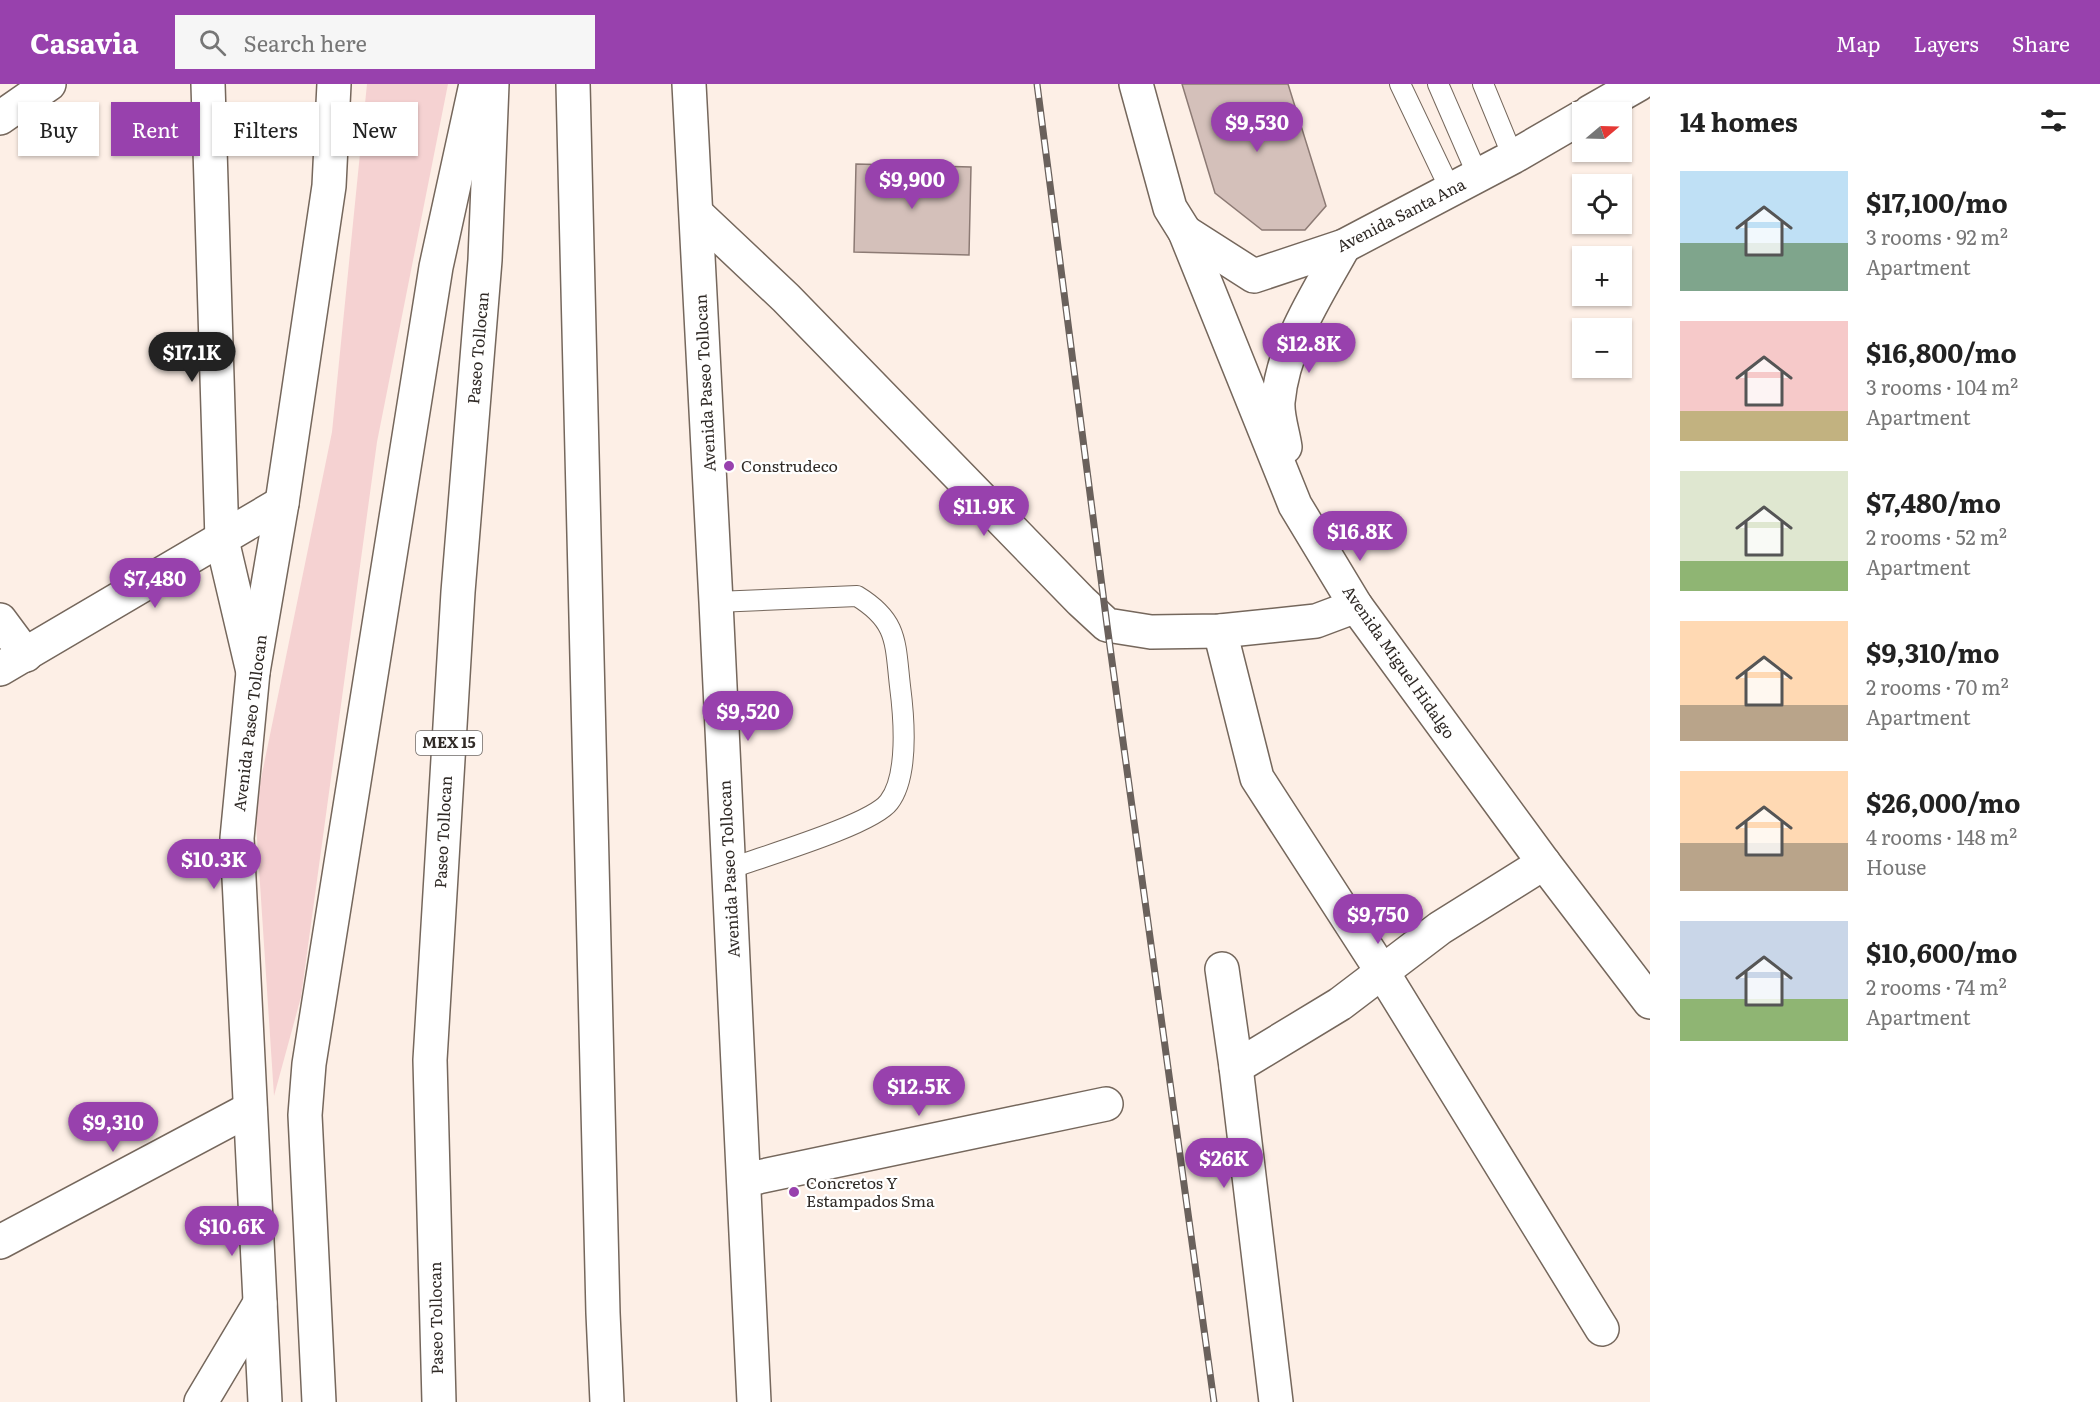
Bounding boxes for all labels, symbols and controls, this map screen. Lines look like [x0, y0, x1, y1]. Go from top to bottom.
search box [175, 15, 595, 69]
text: Casavia [30, 21, 139, 63]
icon: search [196, 26, 229, 59]
text: Search here [244, 26, 367, 59]
text: Map [1836, 27, 1881, 58]
text: Layers [1914, 27, 1979, 58]
text: Share [2012, 27, 2070, 58]
text: 14 homes [1680, 101, 1798, 140]
chip: Buy [18, 102, 99, 156]
chip: Rent [111, 102, 200, 156]
chip: Filters [212, 102, 319, 156]
chip: New [331, 102, 418, 156]
pin: $9,530 [1208, 102, 1306, 153]
north arrow [1572, 102, 1632, 162]
map controls [1572, 102, 1632, 378]
icon: filters [2037, 104, 2070, 137]
text: $9,530 [1225, 106, 1289, 136]
pin: $9,900 [863, 159, 961, 210]
text: $9,900 [879, 163, 945, 193]
street label: Avenida Santa Ana [1332, 171, 1470, 257]
button: locate [1572, 174, 1632, 234]
text: $17,100/mo [1866, 182, 2008, 221]
icon: home [1728, 195, 1800, 267]
text: 3 rooms · 92 m² [1866, 221, 2008, 251]
button: + [1572, 246, 1632, 306]
text: Apartment [1866, 251, 1971, 281]
street label: Paseo Tollocan [460, 290, 494, 405]
street label: Avenida Paseo Tollocan [687, 293, 721, 473]
button: − [1572, 318, 1632, 378]
pin: $12.8K [1260, 323, 1358, 374]
text: $12.8K [1277, 327, 1341, 357]
pin: $17.1K [143, 332, 241, 383]
text: $16,800/mo [1866, 332, 2017, 371]
text: $17.1K [163, 336, 221, 366]
icon: home [1728, 345, 1800, 417]
text: 3 rooms · 104 m² [1866, 371, 2018, 401]
text: Apartment [1866, 401, 1971, 431]
place label: Construdeco [741, 453, 838, 477]
marker: Construdeco [722, 459, 736, 473]
text: $7,480/mo [1866, 482, 2001, 521]
pin: $11.9K [935, 486, 1033, 537]
text: $11.9K [953, 490, 1015, 520]
icon: home [1728, 495, 1800, 567]
pin: $16.8K [1311, 511, 1409, 562]
text: $16.8K [1327, 515, 1393, 545]
text: 2 rooms · 52 m² [1866, 521, 2007, 551]
text: Apartment [1866, 551, 1971, 581]
pin: $7,480 [106, 558, 204, 609]
text: $7,480 [124, 562, 186, 592]
street label: Avenida Miguel Hidalgo [1338, 580, 1462, 743]
text: $9,310/mo [1866, 632, 1999, 671]
street label: Avenida Paseo Tollocan [226, 633, 272, 813]
icon: home [1728, 645, 1800, 717]
text: 2 rooms · 70 m² [1866, 671, 2009, 701]
pin: $9,520 [699, 691, 797, 742]
text: $9,520 [716, 695, 780, 725]
text: Apartment [1866, 701, 1971, 731]
road number: MEX 15 [416, 731, 482, 755]
street label: Paseo Tollocan [427, 774, 457, 889]
street label: Avenida Paseo Tollocan [711, 779, 745, 959]
text: $26,000/mo [1866, 782, 2021, 821]
icon: home [1728, 795, 1800, 867]
text: 4 rooms · 148 m² [1866, 821, 2017, 851]
pin: $10.3K [165, 839, 263, 890]
text: $10.3K [181, 843, 247, 873]
text: House [1866, 851, 1926, 881]
pin: $9,750 [1329, 894, 1427, 945]
text: $9,750 [1347, 898, 1409, 928]
text: $10,600/mo [1866, 932, 2017, 971]
icon: home [1728, 945, 1800, 1017]
text: 2 rooms · 74 m² [1866, 971, 2007, 1001]
text: Apartment [1866, 1001, 1971, 1031]
pin: $12.5K [870, 1066, 968, 1117]
text: $12.5K [887, 1070, 951, 1100]
pin: $9,310 [64, 1102, 162, 1153]
text: $9,310 [82, 1106, 144, 1136]
pin: $26K [1188, 1138, 1260, 1189]
text: $26K [1199, 1142, 1249, 1172]
place label: Concretos Y Estampados Sma [806, 1170, 935, 1212]
marker: Concretos Y Estampados Sma [787, 1185, 801, 1199]
pin: $10.6K [183, 1206, 281, 1257]
text: $10.6K [199, 1210, 265, 1240]
street label: Paseo Tollocan [422, 1261, 448, 1375]

